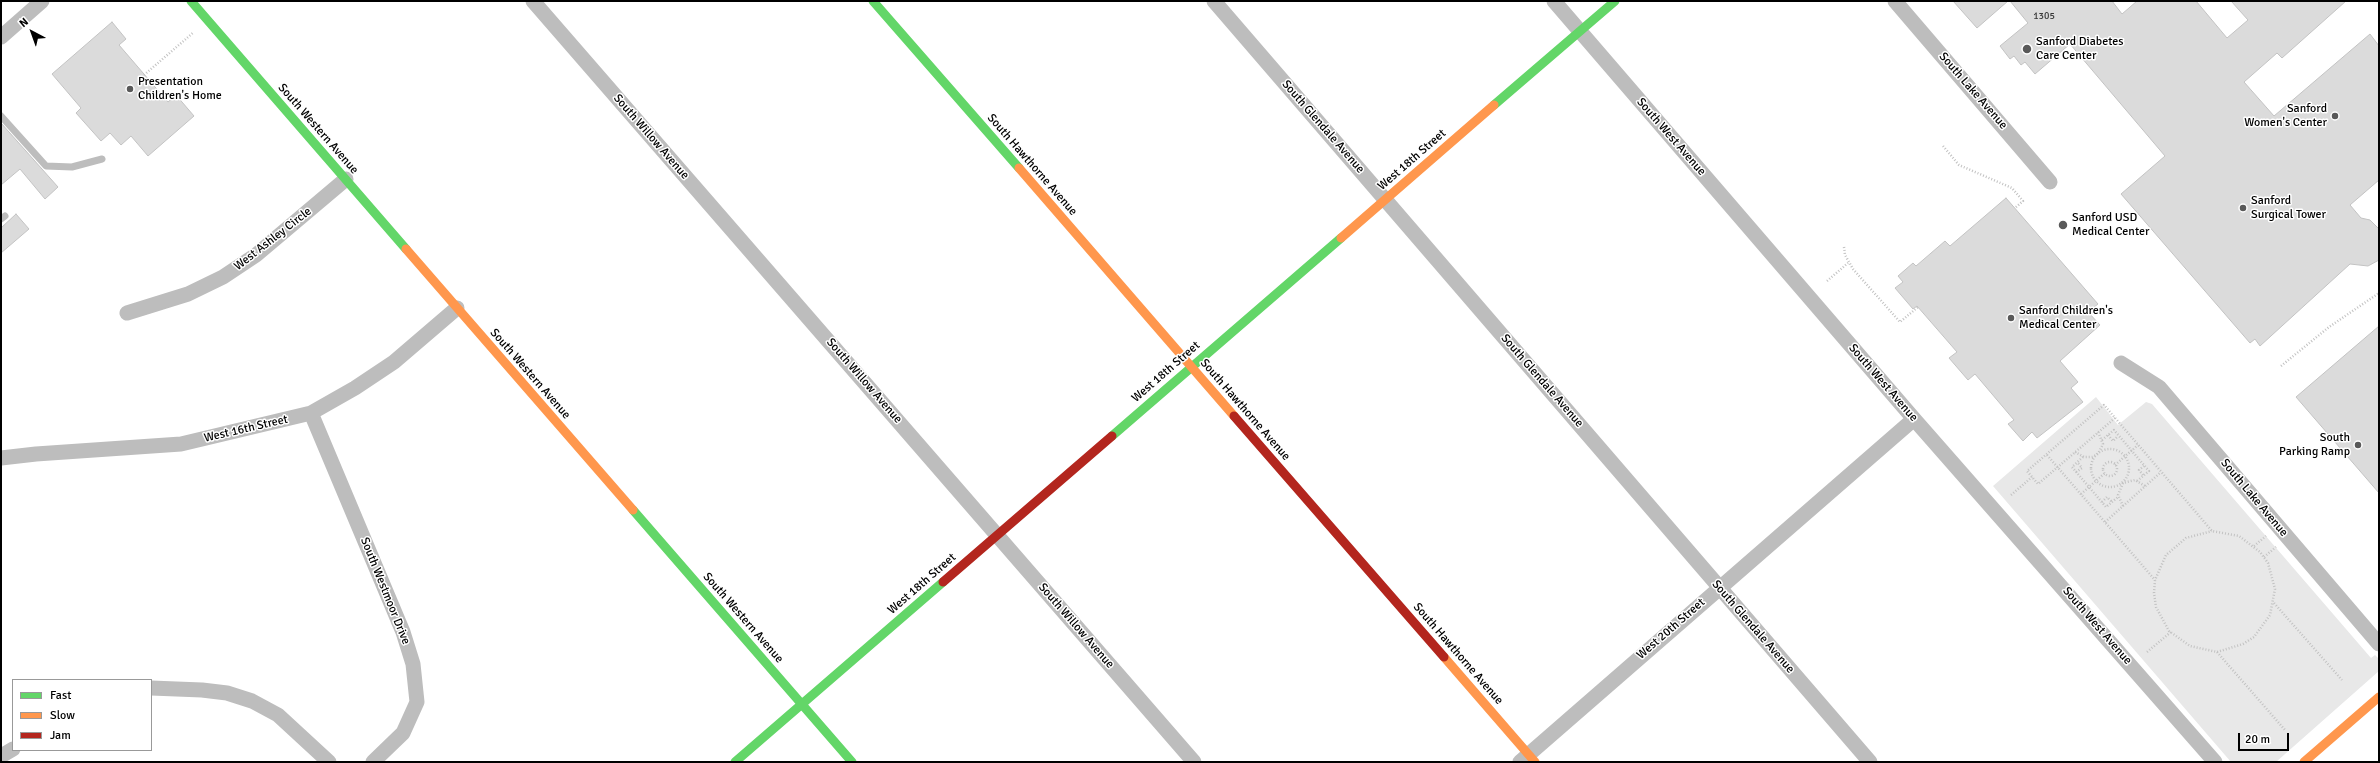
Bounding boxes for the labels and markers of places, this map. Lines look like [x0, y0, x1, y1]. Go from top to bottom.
place label: Sanford Diabetes Care Center [2036, 35, 2124, 63]
marker: Sanford Diabetes Care Center [2021, 43, 2033, 55]
place label: Presentation Children's Home [138, 75, 222, 103]
marker: Presentation Children's Home [125, 84, 135, 94]
place label: Sanford Women's Center [2244, 102, 2327, 130]
marker: Sanford Women's Center [2330, 111, 2340, 121]
place label: Sanford Surgical Tower [2251, 194, 2326, 222]
marker: Sanford Surgical Tower [2238, 203, 2248, 213]
place label: Sanford USD Medical Center [2072, 211, 2149, 239]
marker: Sanford USD Medical Center [2057, 219, 2069, 231]
place label: Sanford Children's Medical Center [2019, 304, 2113, 332]
marker: Sanford Children's Medical Center [2006, 313, 2016, 323]
place label: South Parking Ramp [2279, 431, 2350, 459]
marker: South Parking Ramp [2353, 440, 2363, 450]

